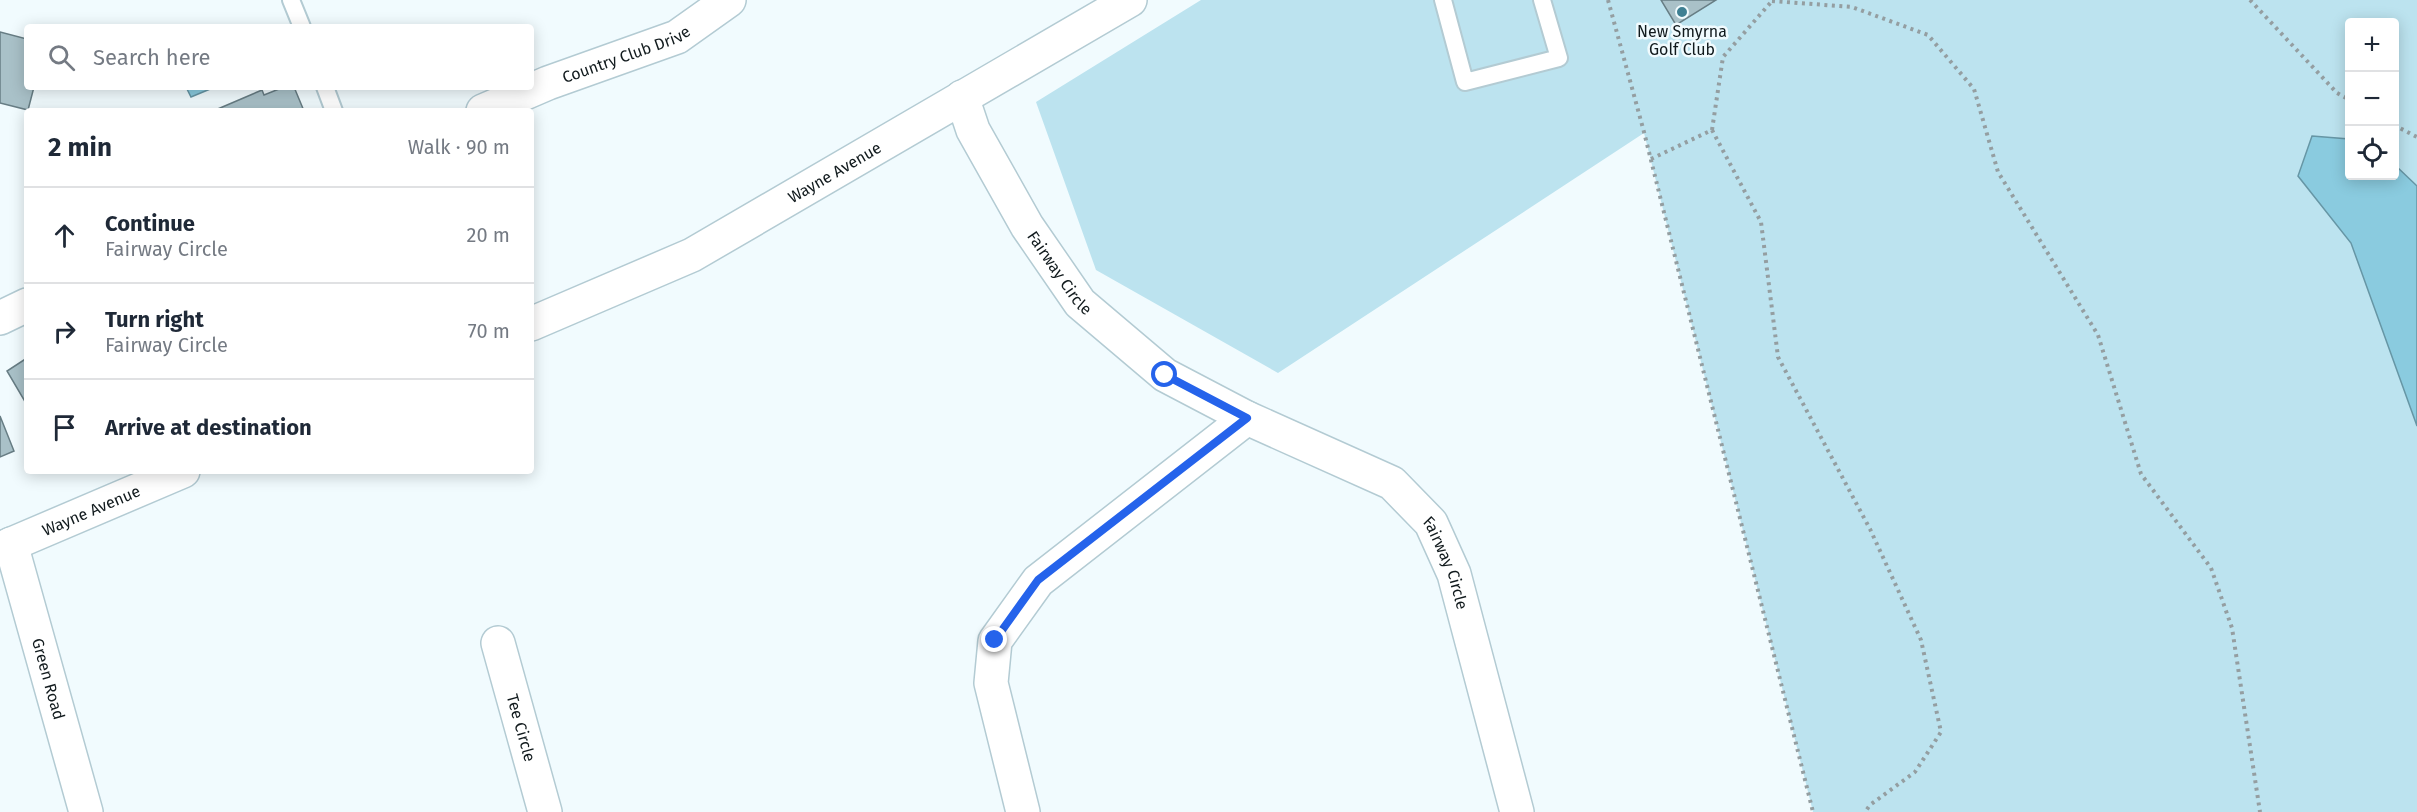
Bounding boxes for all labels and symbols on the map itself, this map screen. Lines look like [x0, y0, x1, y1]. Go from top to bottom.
marker: New Smyrna Golf Club [1675, 5, 1689, 19]
street label: Country Club Drive [560, 21, 694, 87]
place label: New Smyrna Golf Club [1637, 22, 1727, 59]
street label: Wayne Avenue [784, 138, 884, 207]
street label: Fairway Circle [1024, 227, 1096, 319]
route start [1151, 361, 1177, 387]
street label: Wayne Avenue [39, 481, 143, 539]
street label: Fairway Circle [1420, 512, 1472, 611]
route end [981, 626, 1007, 652]
street label: Green Road [28, 636, 69, 722]
street label: Tee Circle [503, 692, 540, 764]

